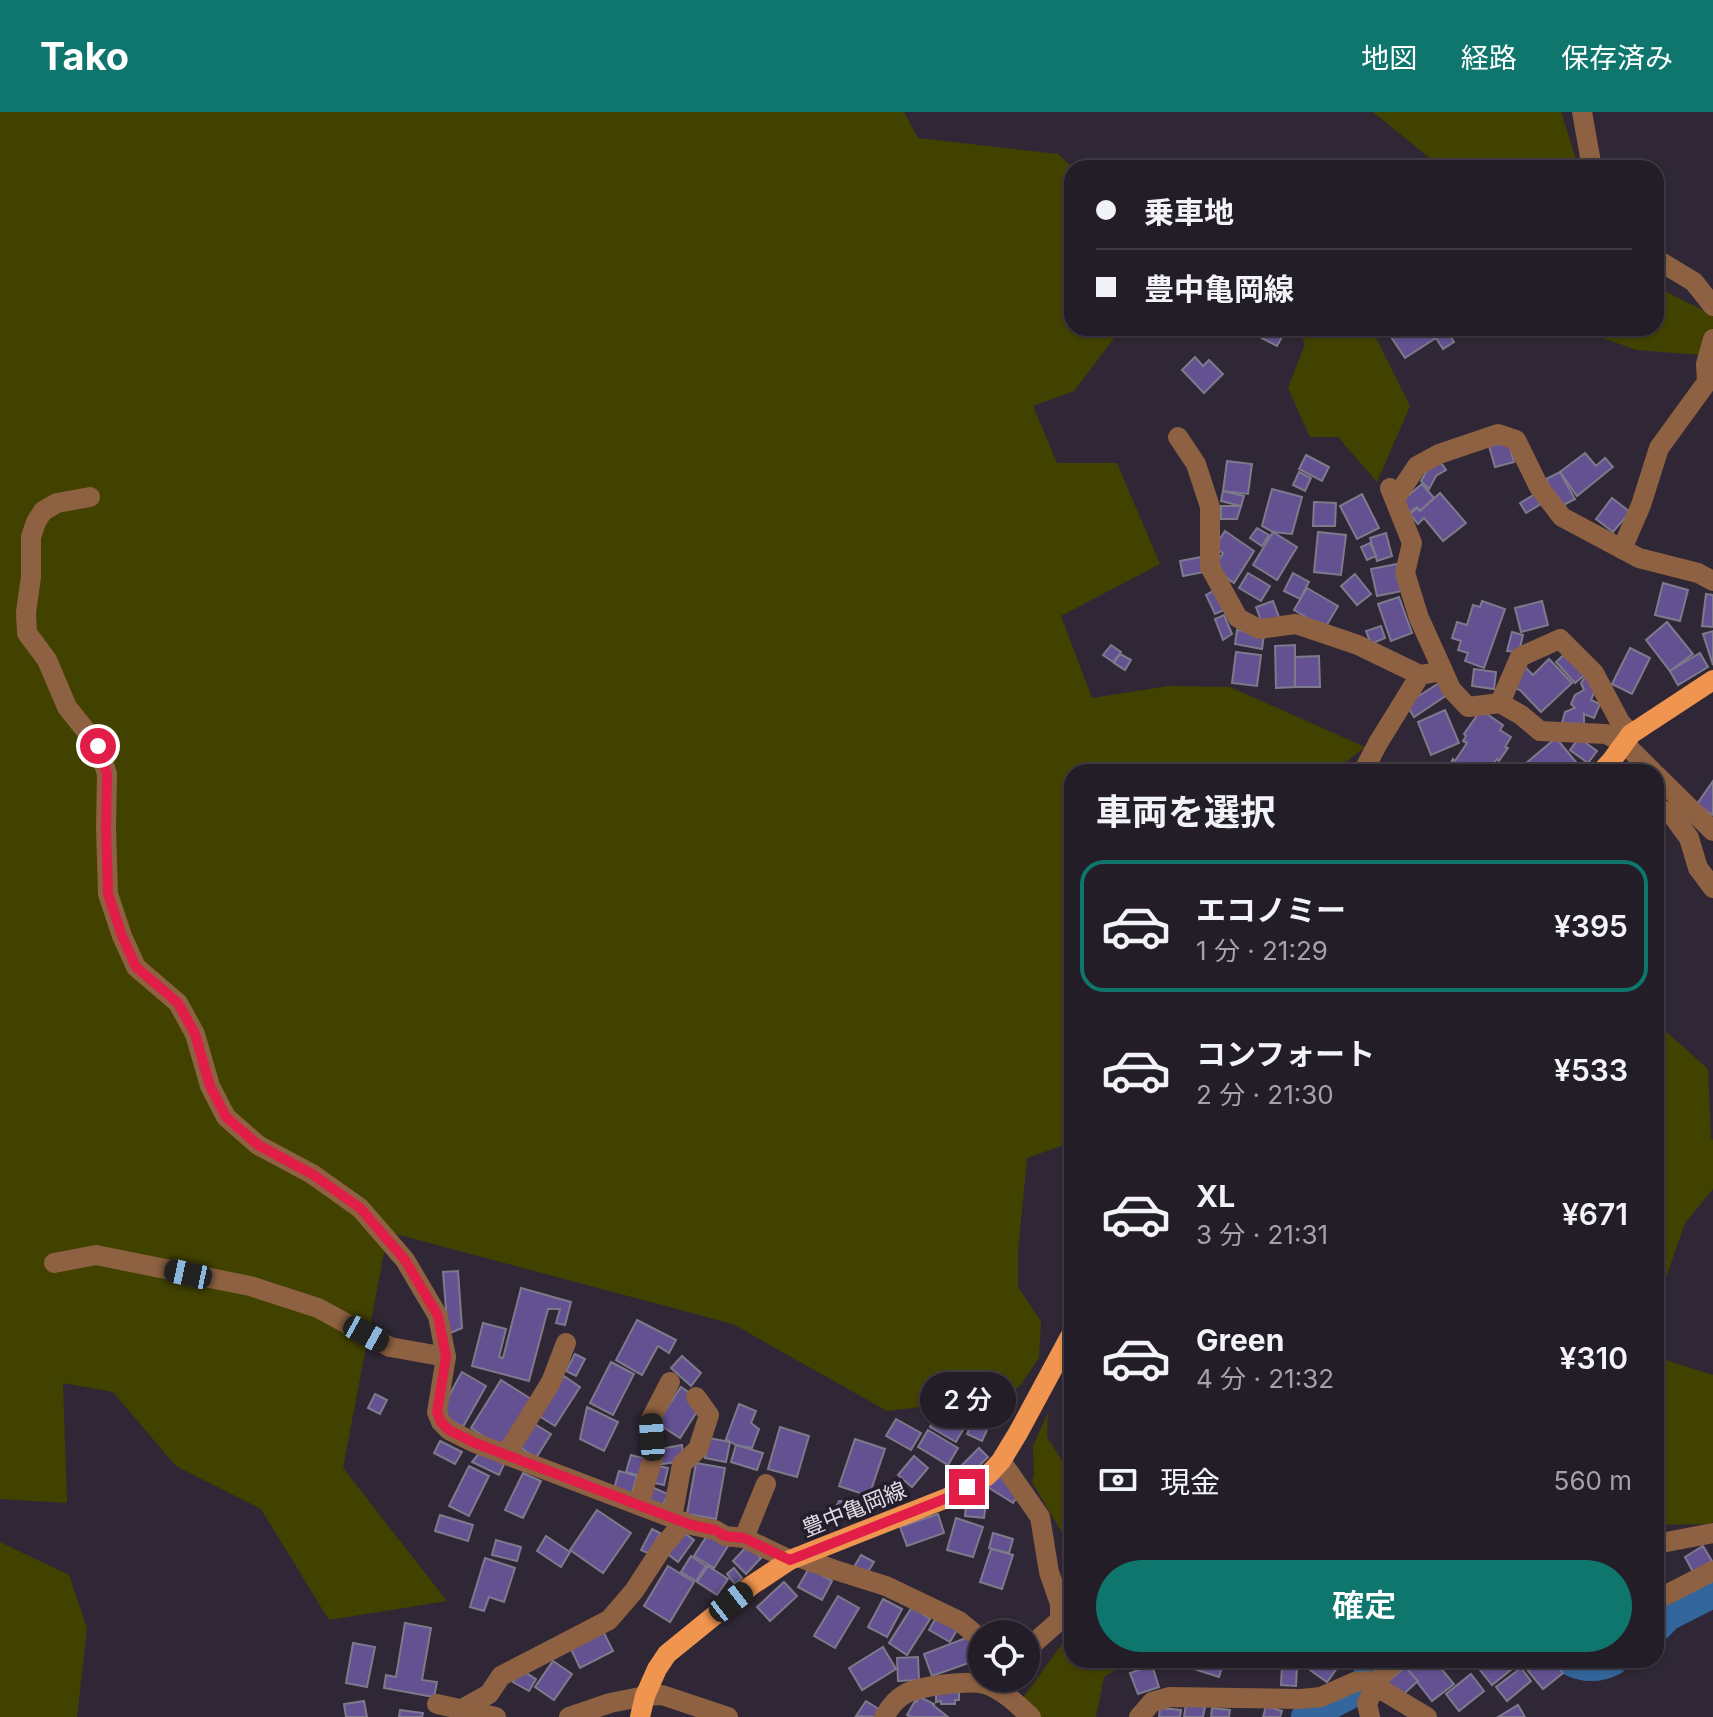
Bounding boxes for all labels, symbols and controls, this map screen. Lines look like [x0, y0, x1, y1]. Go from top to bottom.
text: Tako [40, 33, 129, 79]
text: 地図 [1361, 41, 1417, 75]
text: 経路 [1461, 41, 1517, 75]
text: 保存済み [1561, 41, 1673, 75]
text: 乗車地 [1144, 194, 1234, 230]
text: 豊中亀岡線 [1144, 271, 1294, 307]
route start [80, 728, 116, 764]
text: 車両を選択 [1096, 790, 1276, 834]
icon: car [1100, 890, 1172, 962]
text: エコノミー [1196, 892, 1346, 928]
text: ¥395 [1554, 908, 1628, 944]
text: 1 分 · 21:29 [1196, 935, 1328, 966]
icon: car [1100, 1034, 1172, 1106]
text: コンフォート [1196, 1036, 1375, 1072]
text: ¥533 [1554, 1052, 1628, 1088]
text: 2 分 · 21:30 [1196, 1079, 1334, 1110]
icon: car [1100, 1178, 1172, 1250]
text: XL [1196, 1178, 1235, 1214]
text: ¥671 [1562, 1196, 1628, 1232]
text: 3 分 · 21:31 [1196, 1219, 1328, 1250]
car [162, 1257, 214, 1291]
car [339, 1312, 393, 1356]
icon: car [1100, 1322, 1172, 1394]
text: Green [1196, 1322, 1284, 1358]
text: ¥310 [1560, 1340, 1628, 1376]
text: 4 分 · 21:32 [1196, 1363, 1334, 1394]
callout: 2 分 [919, 1371, 1015, 1427]
text: 2 分 [944, 1384, 992, 1415]
car [638, 1412, 666, 1462]
icon: cash [1096, 1458, 1140, 1502]
text: 現金 [1160, 1464, 1220, 1500]
text: 560 m [1554, 1465, 1632, 1496]
route end [949, 1469, 985, 1505]
street label: 豊中亀岡線 [798, 1476, 910, 1542]
button: 確定 [1096, 1560, 1632, 1652]
car [705, 1578, 757, 1626]
map controls [968, 1620, 1040, 1692]
button: locate [968, 1620, 1040, 1692]

